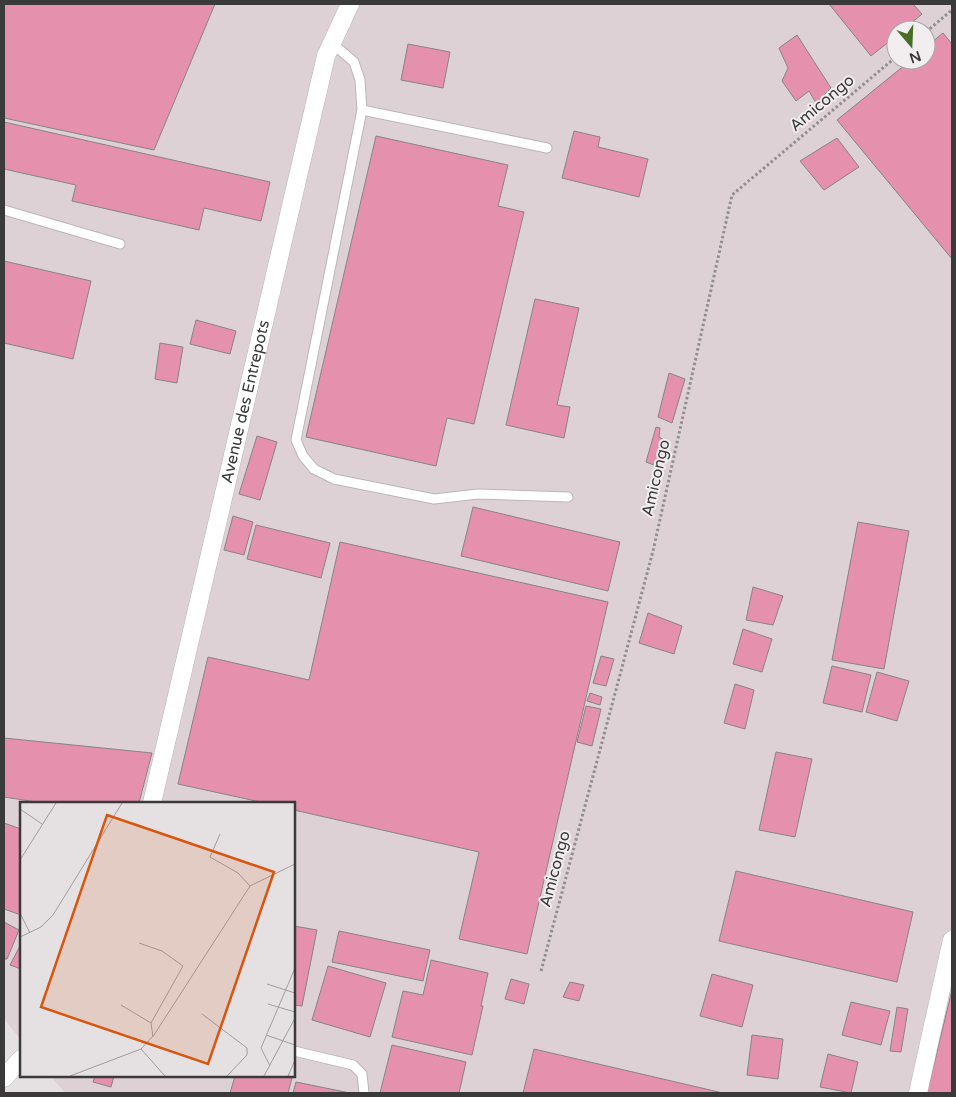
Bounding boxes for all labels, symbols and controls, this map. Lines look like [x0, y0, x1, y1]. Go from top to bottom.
north arrow [886, 20, 936, 70]
text: N [907, 47, 923, 67]
street label: Amicongo [786, 70, 858, 136]
street label: Avenue des Entrepots [217, 318, 274, 485]
street label: Amicongo [637, 438, 675, 518]
inset map [20, 802, 295, 1077]
street label: Amicongo [535, 829, 575, 909]

